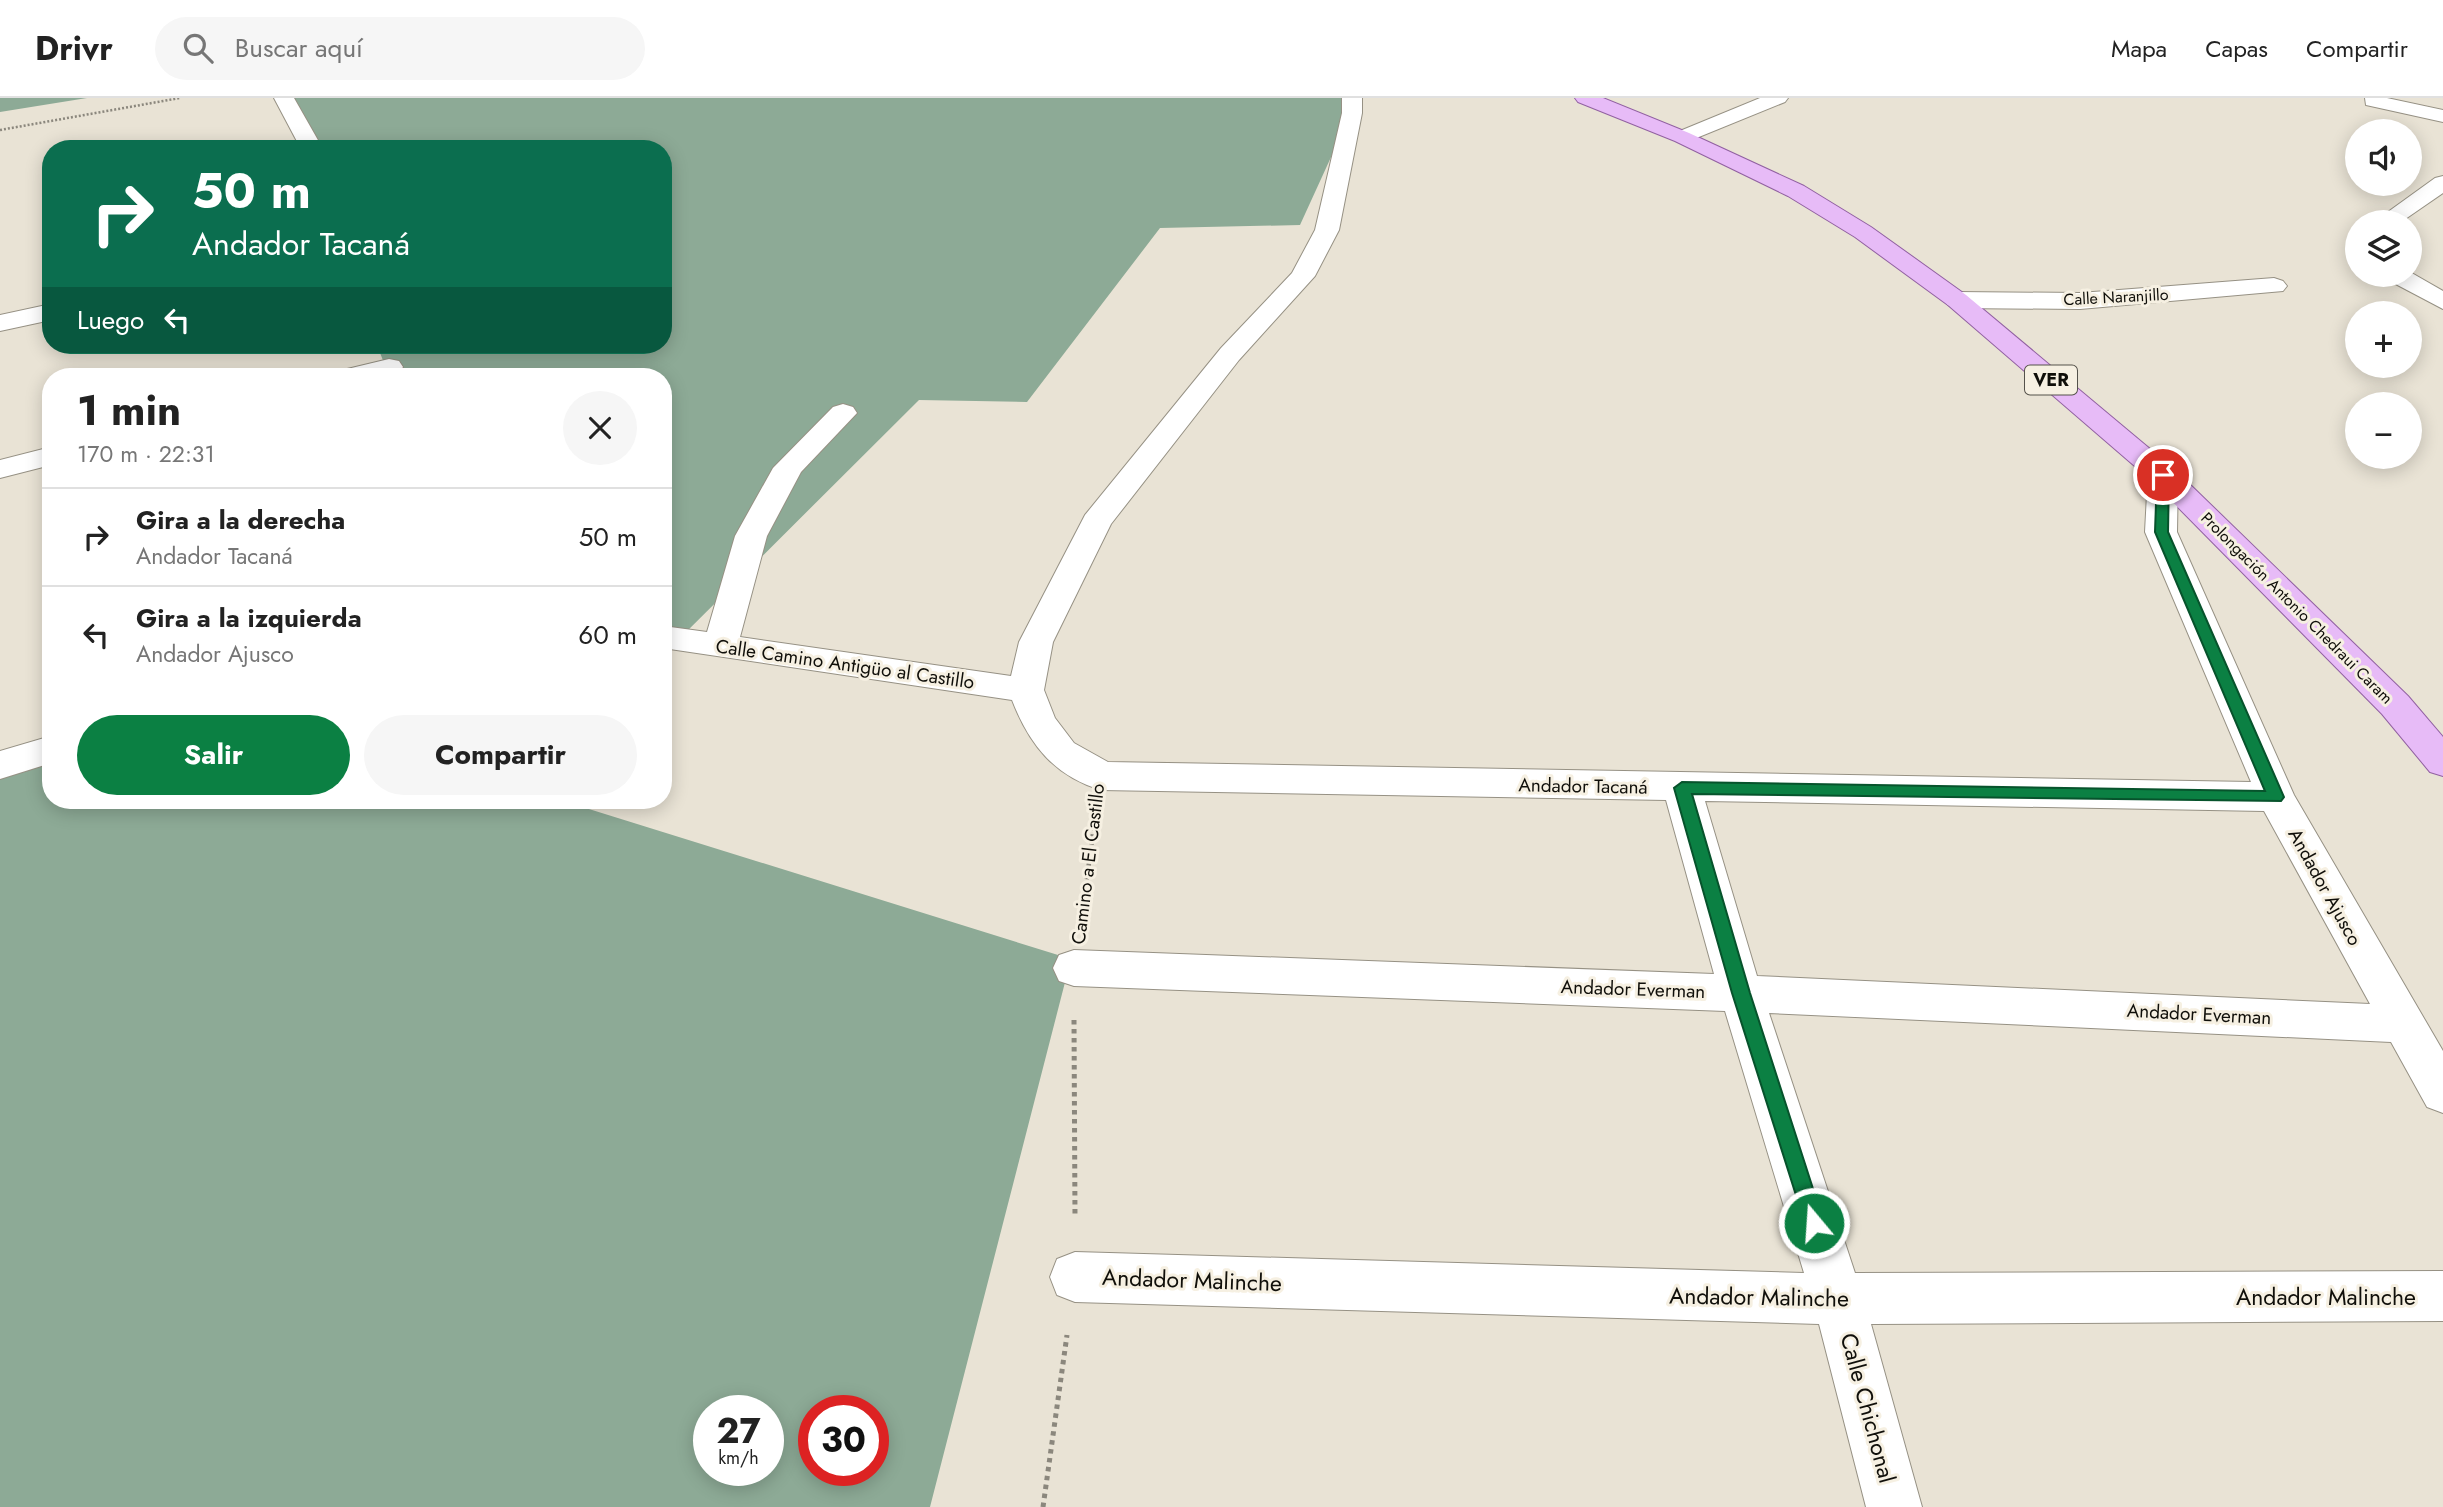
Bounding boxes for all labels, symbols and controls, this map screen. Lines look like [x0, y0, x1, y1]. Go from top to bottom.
search box [155, 17, 645, 80]
text: Drivr [35, 25, 113, 72]
icon: search [179, 29, 217, 67]
text: Buscar aquí [235, 29, 363, 67]
text: Mapa [2111, 31, 2167, 66]
text: Capas [2205, 31, 2268, 66]
text: Compartir [2306, 31, 2408, 66]
map controls [2345, 119, 2422, 469]
button: sound [2345, 119, 2422, 196]
text: 50 m [192, 156, 311, 226]
icon: right [77, 168, 168, 259]
button: layers [2345, 210, 2422, 287]
text: Andador Tacaná [192, 221, 410, 267]
street label: Calle Naranjillo [2063, 283, 2169, 311]
text: Luego [77, 301, 144, 339]
icon: left [158, 301, 196, 339]
button: + [2345, 301, 2422, 378]
road number: VER [2025, 366, 2077, 394]
text: 1 min [77, 380, 181, 441]
button: close [563, 391, 637, 465]
button: − [2345, 392, 2422, 469]
text: 170 m · 22:31 [77, 437, 215, 471]
pin [2133, 445, 2193, 505]
icon: arrive [2144, 456, 2182, 494]
text: Gira a la derecha [136, 501, 345, 539]
street label: Prolongación Antonio Chedraui Caram [2196, 507, 2398, 709]
icon: right [77, 518, 115, 556]
text: 50 m [579, 518, 637, 556]
text: Andador Tacaná [136, 539, 293, 573]
text: Gira a la izquierda [136, 599, 362, 637]
icon: left [77, 616, 115, 654]
text: 60 m [578, 616, 637, 654]
street label: Calle Camino Antigüo al Castillo [714, 632, 976, 696]
text: Andador Ajusco [136, 637, 294, 671]
button: Salir [77, 715, 350, 795]
button: Compartir [364, 715, 637, 795]
street label: Andador Tacaná [1518, 771, 1648, 801]
street label: Camino a El Castillo [1065, 782, 1111, 946]
street label: Andador Ajusco [2282, 823, 2368, 951]
street label: Andador Everman [1560, 973, 1706, 1005]
street label: Andador Everman [2126, 997, 2272, 1031]
position arrow [1777, 1186, 1851, 1260]
street label: Andador Malinche [1102, 1260, 1283, 1300]
street label: Andador Malinche [1669, 1278, 1849, 1316]
street label: Andador Malinche [2236, 1280, 2416, 1314]
street label: Calle Chichonal [1832, 1329, 1904, 1487]
speed limit sign: 30 [798, 1395, 889, 1486]
text: 27 [716, 1406, 761, 1456]
text: km/h [718, 1445, 759, 1471]

